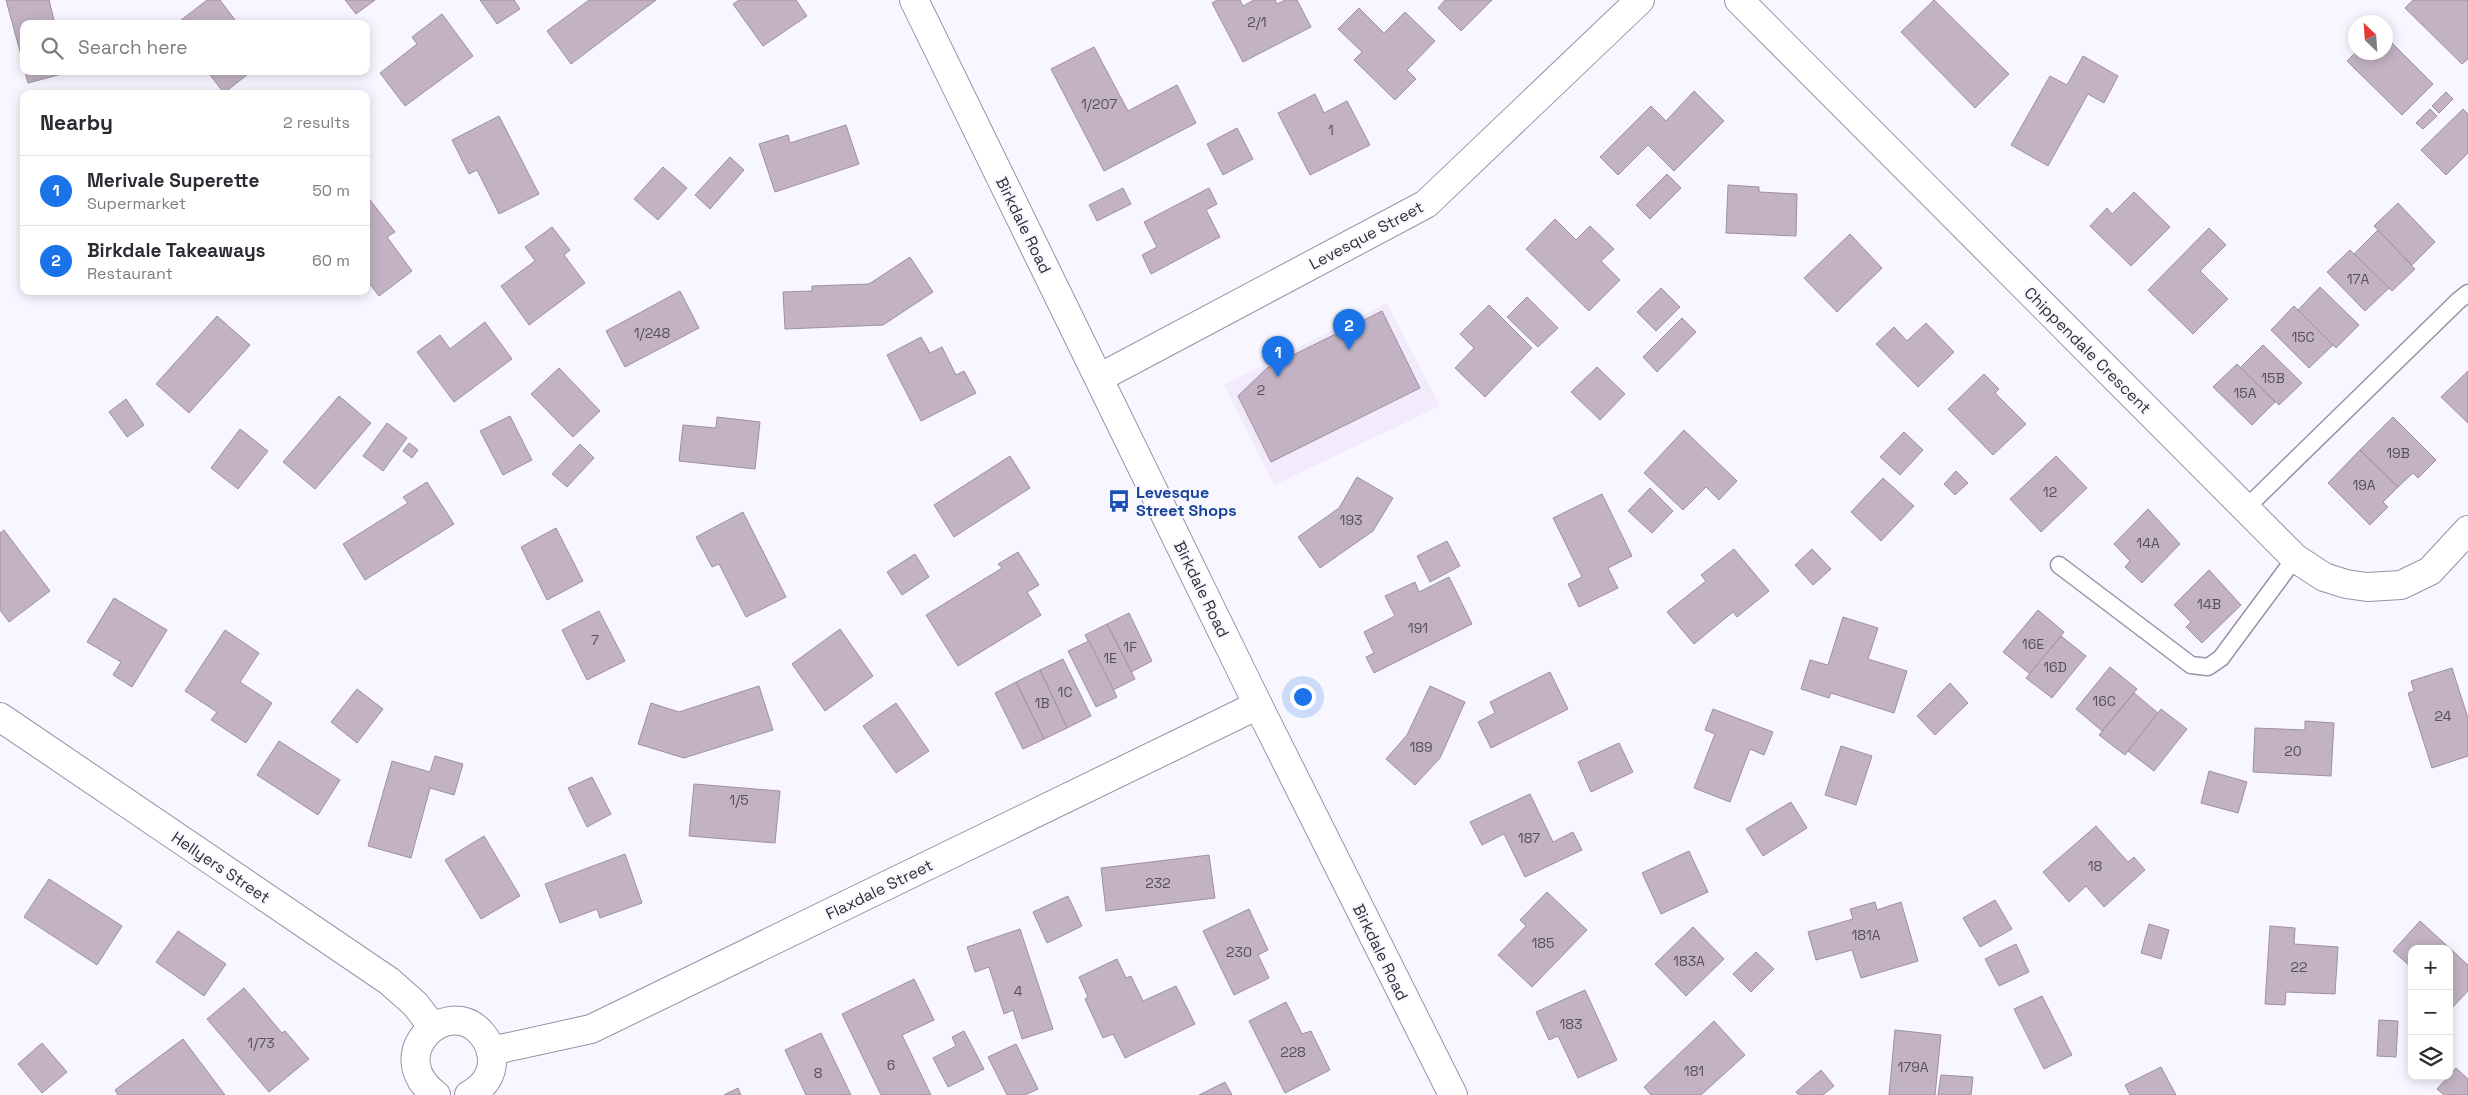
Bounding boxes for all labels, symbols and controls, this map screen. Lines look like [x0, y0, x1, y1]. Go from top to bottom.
house number: 2/1 [1247, 13, 1267, 31]
north arrow [2348, 15, 2393, 60]
search box [20, 20, 370, 75]
icon: search [38, 34, 66, 62]
text: Search here [78, 35, 188, 60]
house number: 1/207 [1081, 95, 1117, 113]
text: Nearby [40, 109, 113, 136]
text: 2 results [283, 112, 350, 133]
house number: 1 [1328, 121, 1334, 139]
text: Merivale Superette [87, 168, 260, 193]
street label: Birkdale Road [991, 173, 1056, 277]
text: 1 [52, 180, 60, 201]
text: 50 m [312, 180, 350, 201]
text: Supermarket [87, 193, 186, 214]
street label: Levesque Street [1305, 196, 1427, 274]
text: Birkdale Takeaways [87, 238, 266, 263]
text: 2 [51, 250, 61, 271]
text: 60 m [312, 250, 350, 271]
text: Restaurant [87, 263, 173, 284]
house number: 17A [2347, 270, 2369, 288]
street label: Chippendale Crescent [2020, 283, 2155, 418]
pin: 2 [1333, 309, 1365, 350]
house number: 1/248 [634, 324, 671, 342]
house number: 15C [2291, 328, 2315, 346]
pin: 1 [1262, 336, 1294, 377]
house number: 15B [2261, 369, 2285, 387]
house number: 2 [1257, 381, 1265, 399]
house number: 15A [2233, 384, 2257, 402]
house number: 19B [2386, 444, 2410, 462]
house number: 19A [2352, 476, 2376, 494]
place label: Levesque Street Shops [1136, 482, 1237, 521]
house number: 12 [2043, 483, 2057, 501]
bus stop icon: Levesque Street Shops [1106, 488, 1132, 514]
house number: 193 [1340, 511, 1362, 529]
house number: 14A [2136, 534, 2160, 552]
street label: Birkdale Road [1169, 537, 1234, 641]
house number: 14B [2197, 595, 2221, 613]
house number: 191 [1408, 619, 1428, 637]
house number: 7 [591, 631, 599, 649]
house number: 16E [2022, 635, 2044, 653]
house number: 1F [1123, 638, 1137, 656]
house number: 1E [1103, 649, 1117, 667]
house number: 16D [2043, 658, 2067, 676]
house number: 1C [1058, 683, 1072, 701]
your location [1290, 684, 1316, 710]
house number: 16C [2092, 692, 2116, 710]
house number: 1B [1034, 694, 1050, 712]
house number: 24 [2435, 707, 2452, 725]
house number: 189 [1409, 738, 1433, 756]
house number: 20 [2284, 742, 2302, 760]
house number: 1/5 [729, 791, 749, 809]
street label: Hellyers Street [167, 827, 274, 908]
house number: 187 [1518, 829, 1540, 847]
street label: Flaxdale Street [822, 854, 936, 924]
house number: 18 [2088, 857, 2103, 875]
house number: 232 [1145, 874, 1171, 892]
street label: Birkdale Road [1348, 900, 1413, 1004]
house number: 181A [1851, 926, 1881, 944]
house number: 185 [1532, 934, 1554, 952]
house number: 230 [1226, 943, 1252, 961]
map controls [2408, 945, 2453, 1080]
button: + [2408, 945, 2453, 990]
house number: 183A [1673, 952, 1705, 970]
house number: 22 [2291, 958, 2307, 976]
house number: 4 [1014, 982, 1023, 1000]
button: − [2408, 990, 2453, 1035]
house number: 183 [1559, 1015, 1583, 1033]
house number: 1/73 [247, 1034, 275, 1052]
button: layers [2408, 1035, 2453, 1080]
house number: 228 [1280, 1043, 1306, 1061]
house number: 6 [887, 1056, 895, 1074]
house number: 179A [1897, 1058, 1929, 1076]
house number: 181 [1684, 1062, 1704, 1080]
house number: 8 [814, 1064, 823, 1082]

